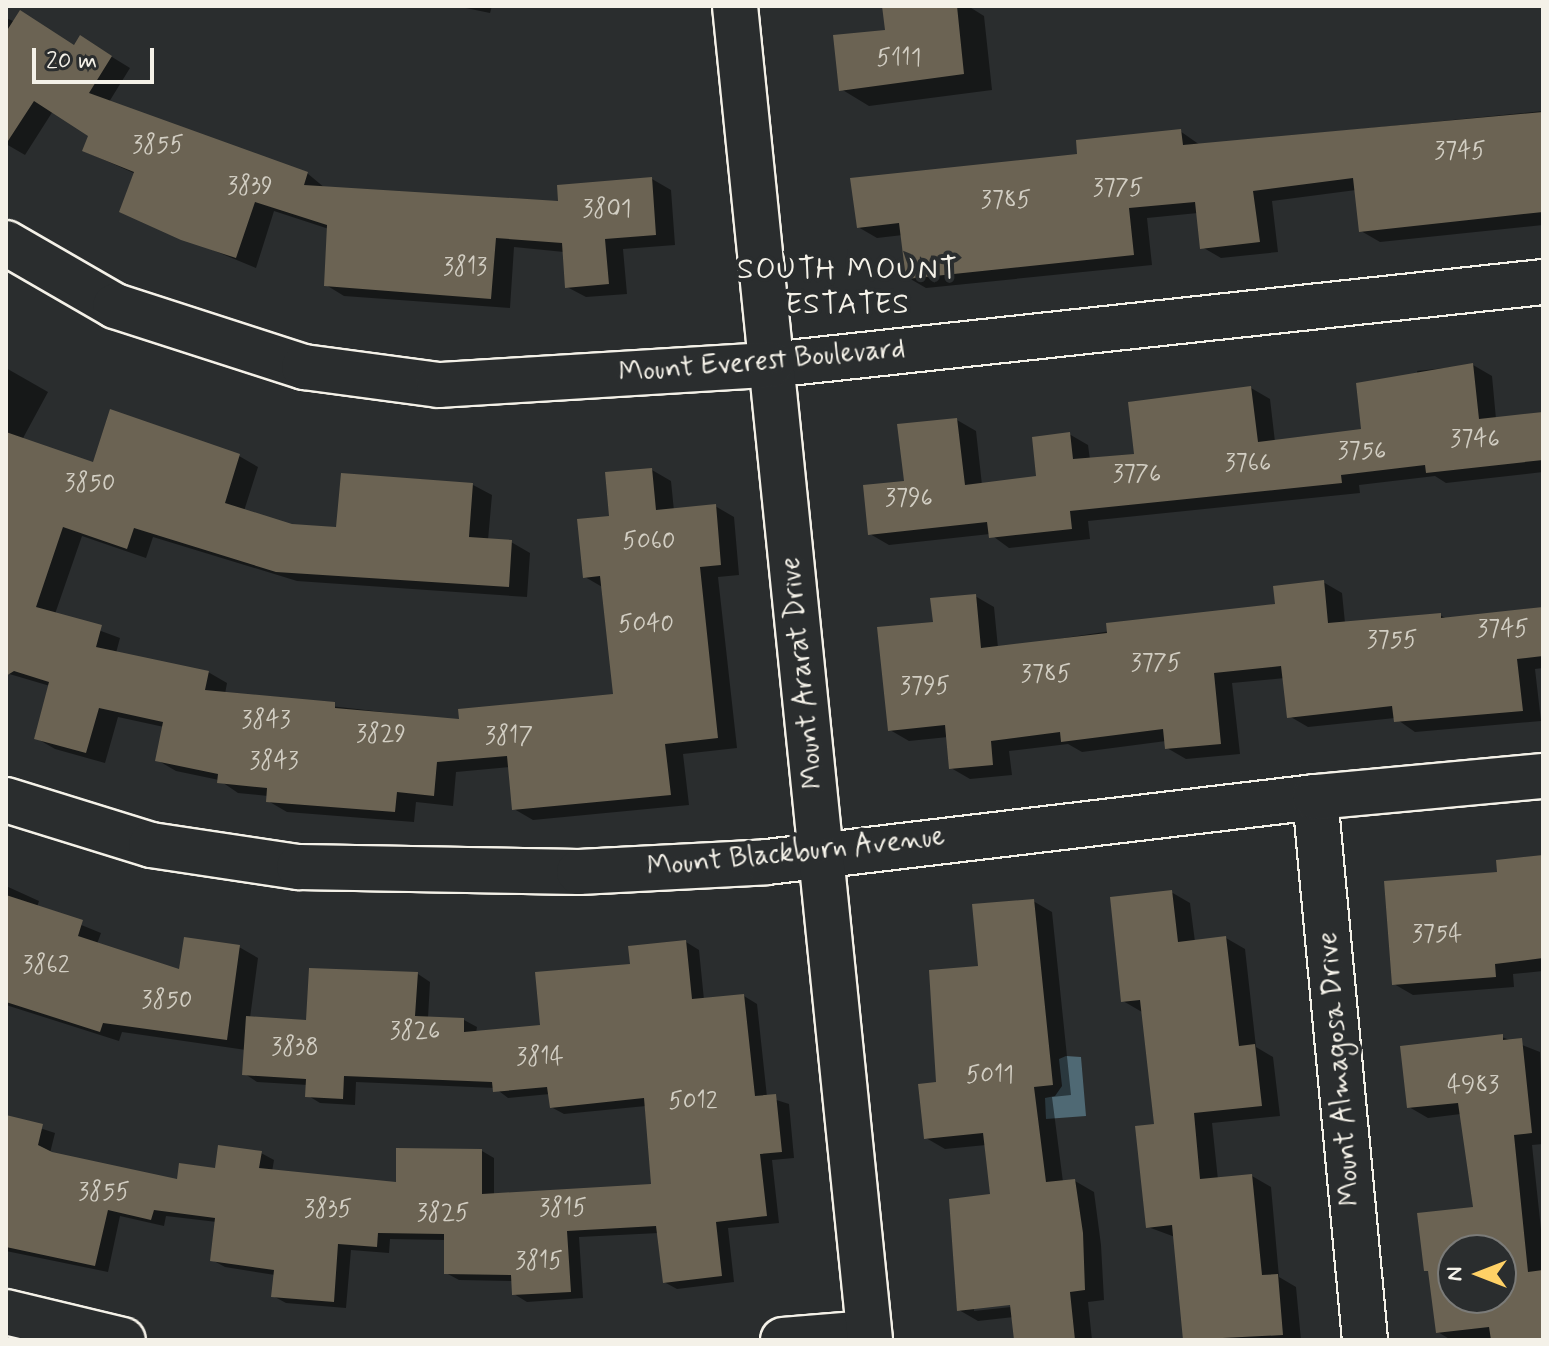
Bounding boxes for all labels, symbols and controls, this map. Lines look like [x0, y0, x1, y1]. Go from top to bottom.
scale bar [36, 32, 158, 82]
house number: 5111 [877, 45, 921, 73]
text: 20 m [46, 46, 97, 77]
house number: 3855 [132, 132, 184, 160]
house number: 3745 [1434, 138, 1486, 166]
house number: 3839 [227, 173, 273, 201]
house number: 3775 [1093, 175, 1143, 203]
house number: 3785 [981, 187, 1031, 215]
house number: 3801 [582, 196, 632, 224]
district label: SOUTH MOUNT ESTATES [734, 252, 962, 322]
house number: 3813 [443, 254, 487, 282]
street label: Mount Everest Boulevard [618, 333, 906, 391]
house number: 3746 [1450, 426, 1500, 454]
house number: 3756 [1338, 438, 1386, 466]
house number: 3766 [1225, 450, 1271, 478]
house number: 3776 [1113, 461, 1161, 489]
house number: 3850 [65, 470, 115, 498]
house number: 3796 [885, 485, 933, 513]
house number: 5060 [623, 528, 675, 556]
street label: Mount Ararat Drive [774, 554, 832, 792]
house number: 5040 [618, 611, 674, 639]
house number: 3745 [1477, 616, 1529, 644]
house number: 3755 [1367, 627, 1417, 655]
house number: 3775 [1131, 650, 1181, 678]
house number: 3785 [1021, 661, 1071, 689]
house number: 3795 [900, 673, 950, 701]
house number: 3843 [242, 707, 290, 735]
house number: 3829 [356, 721, 406, 749]
house number: 3817 [485, 723, 533, 751]
house number: 3843 [250, 748, 298, 776]
street label: Mount Blackburn Avenue [647, 821, 945, 885]
house number: 3754 [1412, 921, 1462, 949]
street label: Mount Almagosa Drive [1312, 933, 1368, 1205]
house number: 3862 [22, 952, 70, 980]
house number: 3850 [142, 987, 192, 1015]
house number: 3826 [390, 1018, 440, 1046]
house number: 3838 [271, 1034, 319, 1062]
house number: 3814 [516, 1044, 564, 1072]
house number: 5011 [966, 1062, 1014, 1090]
house number: 4983 [1447, 1072, 1499, 1100]
house number: 5012 [668, 1088, 718, 1116]
house number: 3855 [78, 1179, 130, 1207]
house number: 3815 [539, 1195, 587, 1223]
house number: 3835 [304, 1196, 352, 1224]
house number: 3825 [417, 1200, 469, 1228]
north arrow [1437, 1234, 1517, 1314]
house number: 3815 [515, 1248, 563, 1276]
text: N [1441, 1267, 1469, 1281]

